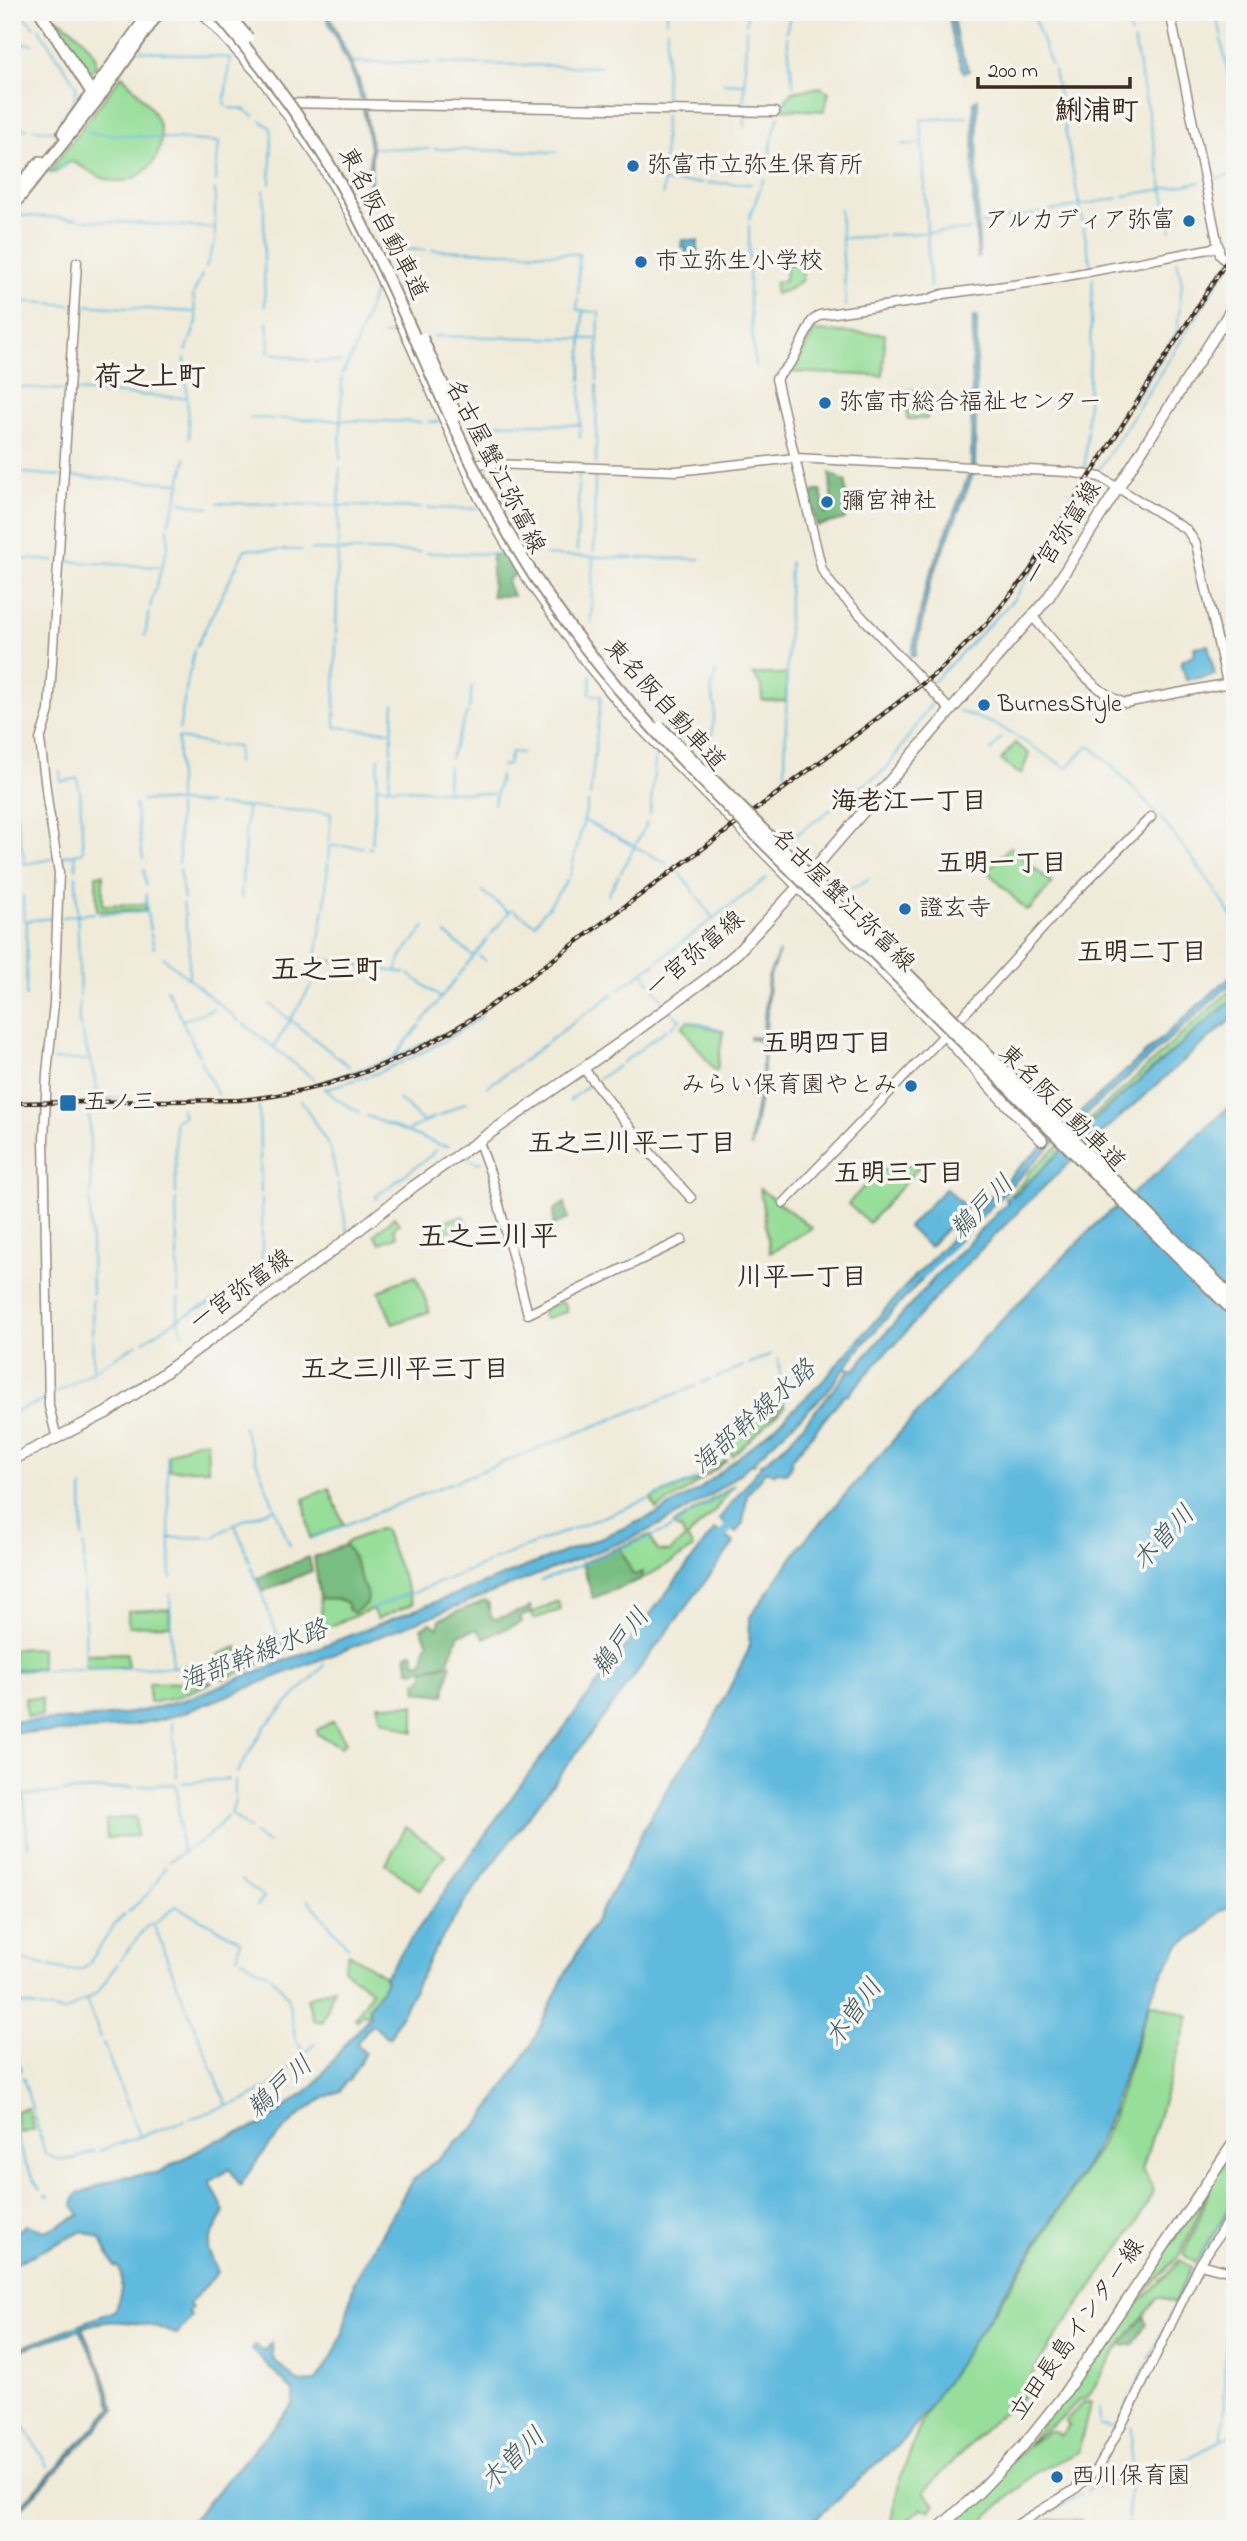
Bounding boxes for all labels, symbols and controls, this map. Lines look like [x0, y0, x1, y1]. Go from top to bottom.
scale bar [978, 46, 1130, 90]
text: 200 m [988, 57, 1038, 87]
district label: 鯏浦町 [1055, 92, 1139, 133]
street label: 東名阪自動車道 [328, 141, 436, 307]
place label: 弥富市立弥生保育所 [647, 149, 863, 184]
marker: 弥富市立弥生保育所 [625, 158, 641, 174]
place label: アルカディア弥富 [984, 204, 1175, 239]
marker: アルカディア弥富 [1181, 213, 1197, 229]
place label: 市立弥生小学校 [655, 245, 823, 280]
marker: 市立弥生小学校 [633, 254, 649, 270]
district label: 荷之上町 [94, 358, 206, 399]
street label: 名古屋蟹江弥富線 [435, 374, 553, 560]
place label: 弥富市総合福祉センター [839, 386, 1102, 421]
marker: 弥富市総合福祉センター [817, 395, 833, 411]
street label: 一宮弥富線 [1017, 474, 1111, 594]
place label: 彌宮神社 [841, 485, 937, 520]
marker: 彌宮神社 [819, 494, 835, 510]
street label: 東名阪自動車道 [595, 632, 733, 780]
place label: BurnesStyle [997, 688, 1122, 724]
marker: BurnesStyle [976, 697, 992, 713]
district label: 海老江一丁目 [831, 784, 987, 822]
street label: 名古屋蟹江弥富線 [762, 821, 922, 981]
district label: 五明一丁目 [937, 846, 1067, 884]
place label: 證玄寺 [919, 892, 991, 927]
marker: 證玄寺 [897, 901, 913, 917]
street label: 一宮弥富線 [639, 903, 753, 1007]
district label: 五明二丁目 [1077, 935, 1207, 973]
district label: 五之三町 [271, 951, 383, 992]
district label: 五明四丁目 [762, 1026, 892, 1064]
street label: 東名阪自動車道 [989, 1037, 1133, 1181]
place label: みらい保育園やとみ [681, 1069, 897, 1104]
marker: みらい保育園やとみ [903, 1078, 919, 1094]
place label: 五ノ三 [84, 1086, 156, 1121]
marker: 五ノ三 [58, 1093, 78, 1113]
district label: 五之三川平二丁目 [528, 1126, 736, 1164]
district label: 五明三丁目 [834, 1156, 964, 1194]
water label: 鵜戸川 [942, 1167, 1024, 1249]
district label: 五之三川平 [418, 1218, 558, 1259]
street label: 一宮弥富線 [183, 1242, 301, 1340]
district label: 川平一丁目 [737, 1260, 867, 1298]
water label: 海部幹線水路 [684, 1350, 827, 1484]
district label: 五之三川平三丁目 [301, 1352, 509, 1390]
water label: 木曽川 [1125, 1498, 1205, 1580]
water label: 鵜戸川 [583, 1600, 661, 1686]
water label: 海部幹線水路 [174, 1611, 335, 1703]
water label: 木曽川 [817, 1971, 893, 2057]
water label: 鵜戸川 [239, 2048, 323, 2128]
street label: 立田長島インター線 [1002, 2232, 1154, 2428]
water label: 木曽川 [473, 2419, 555, 2501]
place label: 西川保育園 [1071, 2460, 1191, 2495]
marker: 西川保育園 [1049, 2469, 1065, 2485]

